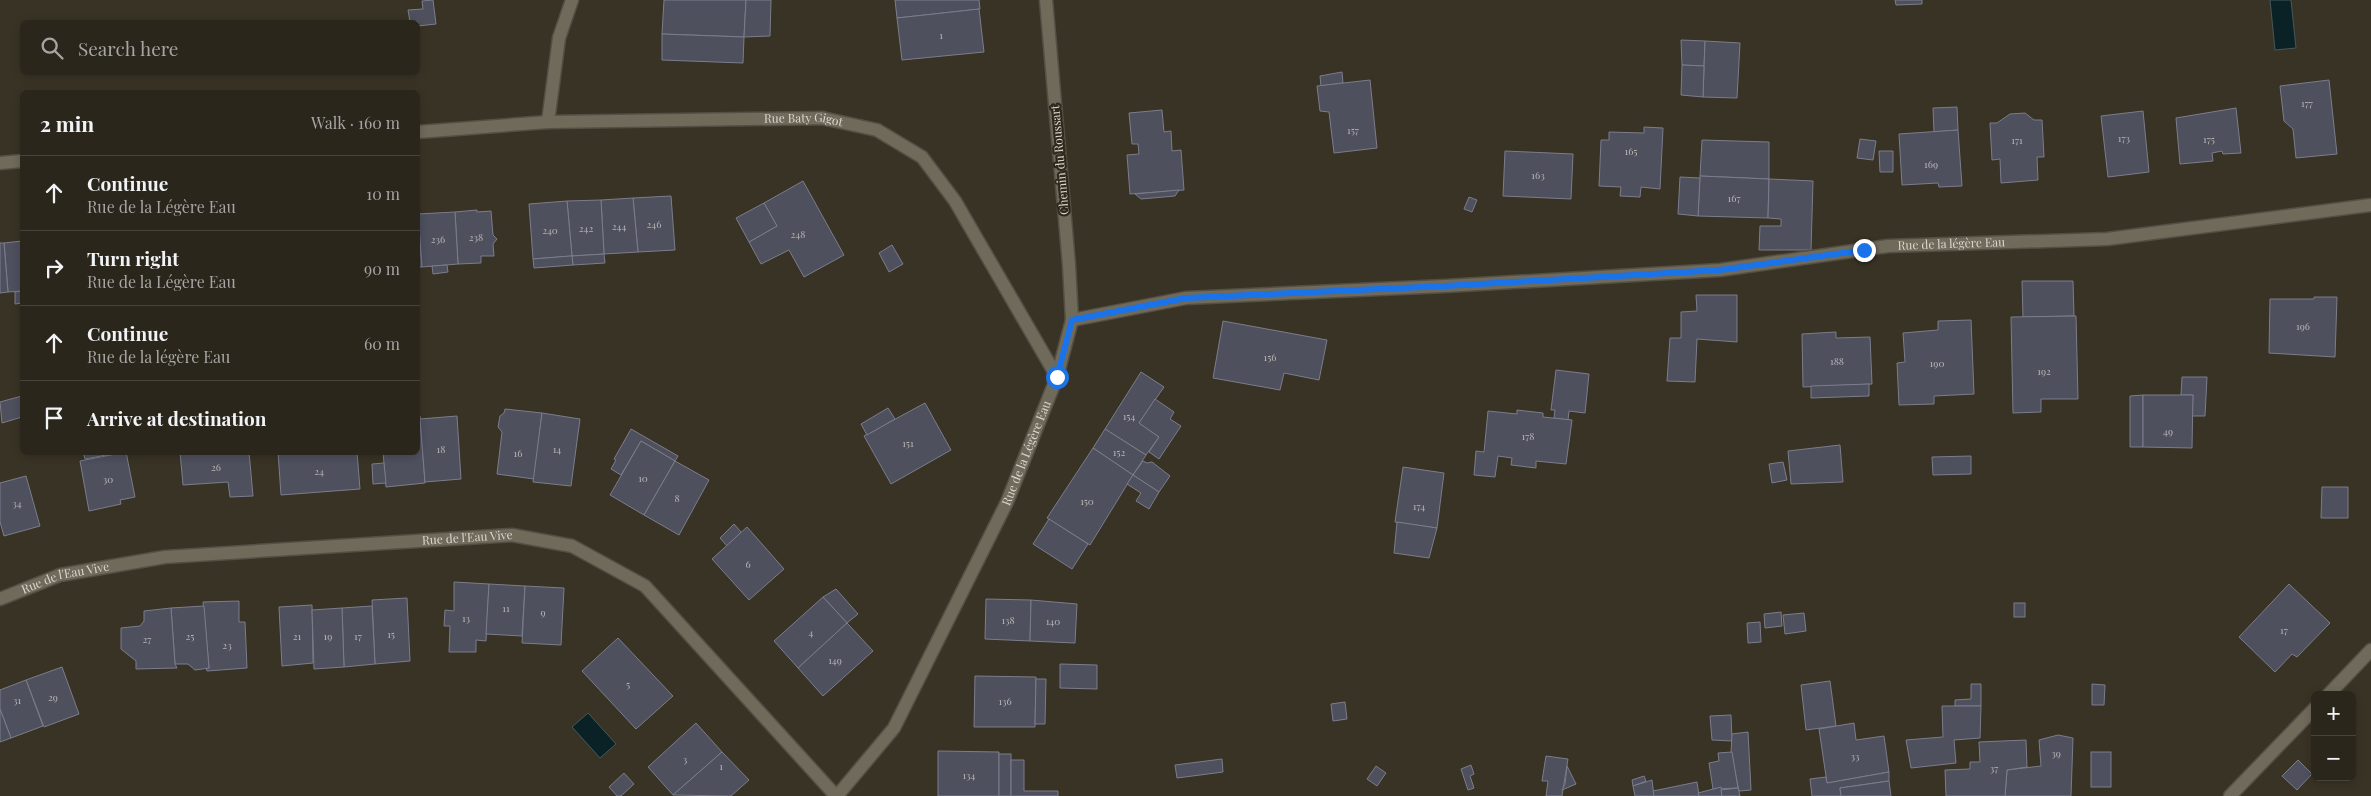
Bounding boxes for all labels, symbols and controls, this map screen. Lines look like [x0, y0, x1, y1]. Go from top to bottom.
search box [20, 20, 420, 75]
house number: 1 [939, 28, 943, 42]
icon: search [38, 34, 66, 62]
text: Search here [78, 35, 178, 61]
house number: 177 [2301, 96, 2313, 110]
street label: Chemin du Roussart [1046, 104, 1072, 216]
text: 2 min [40, 109, 94, 137]
street label: Rue Baty Gigot [764, 109, 845, 130]
text: Walk · 160 m [311, 112, 400, 133]
house number: 157 [1347, 123, 1359, 137]
house number: 173 [2118, 131, 2131, 145]
house number: 175 [2203, 132, 2215, 146]
house number: 171 [2011, 133, 2023, 147]
house number: 165 [1624, 144, 1638, 158]
house number: 169 [1924, 157, 1938, 171]
house number: 163 [1531, 168, 1545, 182]
text: Continue [87, 170, 168, 196]
icon: ahead [40, 179, 68, 207]
text: 10 m [366, 183, 400, 204]
house number: 167 [1728, 191, 1740, 205]
text: Rue de la Légère Eau [87, 196, 236, 217]
house number: 246 [647, 217, 661, 231]
house number: 244 [612, 219, 626, 233]
house number: 242 [579, 221, 593, 235]
house number: 240 [542, 223, 558, 237]
house number: 248 [791, 227, 805, 241]
house number: 238 [469, 230, 483, 244]
house number: 236 [431, 232, 445, 246]
street label: Rue de la légère Eau [1897, 233, 2005, 253]
route end [1853, 239, 1876, 262]
text: Turn right [87, 245, 179, 271]
icon: right [40, 254, 68, 282]
text: 90 m [364, 258, 400, 279]
text: Rue de la Légère Eau [87, 271, 236, 292]
house number: 196 [2296, 319, 2310, 333]
text: Continue [87, 320, 168, 346]
icon: ahead [40, 329, 68, 357]
text: 60 m [364, 333, 400, 354]
text: Rue de la légère Eau [87, 346, 230, 367]
house number: 156 [1264, 350, 1276, 364]
house number: 188 [1830, 354, 1844, 368]
house number: 190 [1930, 356, 1944, 370]
house number: 192 [2037, 364, 2051, 378]
route start [1046, 366, 1069, 389]
street label: Rue de la Légère Eau [997, 398, 1054, 508]
icon: arrive [40, 404, 68, 432]
text: Arrive at destination [87, 405, 267, 431]
house number: 154 [1123, 409, 1135, 423]
house number: 49 [2163, 424, 2173, 438]
house number: 178 [1522, 429, 1534, 443]
house number: 151 [902, 436, 914, 450]
house number: 18 [437, 442, 445, 456]
house number: 14 [553, 442, 561, 456]
house number: 152 [1113, 445, 1125, 459]
house number: 16 [514, 446, 522, 460]
house number: 26 [211, 460, 221, 474]
house number: 24 [314, 464, 324, 478]
house number: 10 [638, 471, 648, 485]
house number: 30 [103, 472, 113, 486]
house number: 8 [674, 491, 680, 505]
house number: 150 [1080, 494, 1094, 508]
house number: 34 [12, 496, 22, 510]
house number: 174 [1413, 499, 1425, 513]
street label: Rue de l'Eau Vive [421, 526, 513, 548]
house number: 6 [745, 557, 751, 571]
street label: Rue de l'Eau Vive [19, 558, 110, 597]
house number: 11 [502, 601, 510, 615]
house number: 9 [540, 605, 546, 619]
house number: 13 [462, 611, 471, 625]
house number: 138 [1001, 613, 1015, 627]
house number: 140 [1046, 614, 1060, 628]
house number: 17 [2280, 623, 2288, 637]
house number: 4 [809, 625, 814, 639]
house number: 15 [387, 627, 395, 641]
house number: 25 [186, 629, 194, 643]
house number: 21 [293, 629, 302, 643]
house number: 19 [324, 629, 332, 643]
house number: 17 [354, 629, 362, 643]
house number: 27 [143, 632, 151, 646]
house number: 23 [222, 638, 232, 652]
house number: 149 [828, 653, 842, 667]
house number: 5 [626, 677, 630, 691]
house number: 29 [48, 690, 58, 704]
map controls [2311, 691, 2356, 781]
button: + [2311, 691, 2356, 736]
house number: 31 [13, 693, 21, 707]
house number: 136 [998, 694, 1012, 708]
button: − [2311, 736, 2356, 781]
house number: 39 [2051, 746, 2061, 760]
house number: 33 [1850, 749, 1860, 763]
house number: 3 [683, 752, 688, 766]
house number: 1 [719, 759, 723, 773]
house number: 37 [1990, 761, 1998, 775]
house number: 134 [963, 768, 976, 782]

